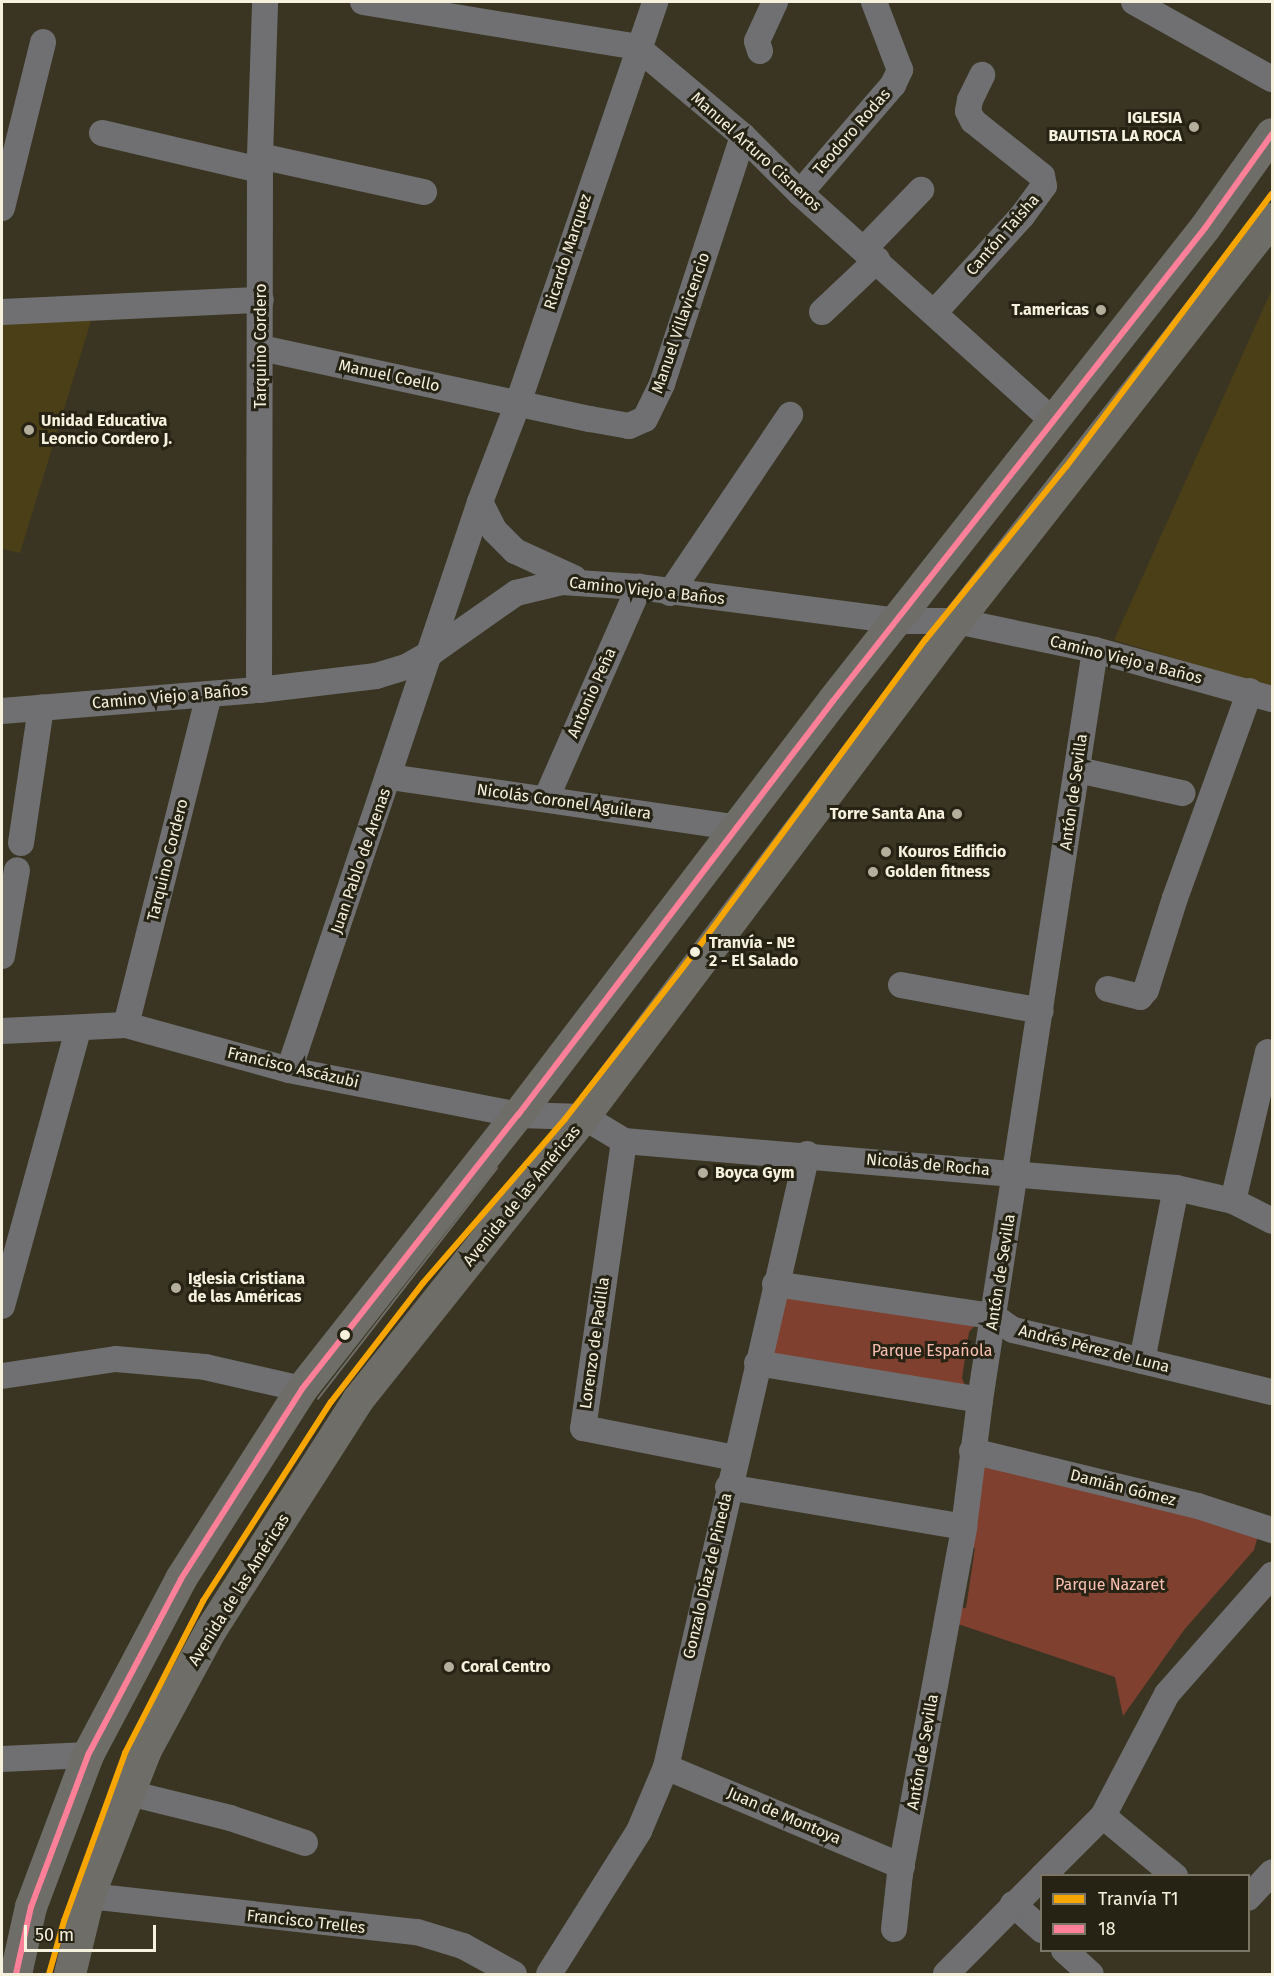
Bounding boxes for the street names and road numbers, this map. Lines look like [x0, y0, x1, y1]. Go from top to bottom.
street label: Teodoro Rodas [809, 85, 895, 179]
street label: Manuel Arturo Cisneros [687, 88, 825, 216]
street label: Cantón Taisha [962, 190, 1044, 280]
street label: Ricardo Marquez [540, 192, 596, 312]
street label: Manuel Villavicencio [648, 250, 714, 396]
street label: Tarquino Cordero [251, 283, 271, 409]
street label: Manuel Coello [337, 356, 441, 396]
street label: Camino Viejo a Baños [568, 573, 726, 609]
street label: Camino Viejo a Baños [1048, 632, 1204, 688]
street label: Antonio Peña [564, 645, 620, 741]
street label: Camino Viejo a Baños [91, 681, 249, 713]
street label: Antón de Sevilla [1056, 733, 1092, 851]
street label: Nicolás Coronel Aguilera [476, 780, 652, 824]
street label: Juan Pablo de Arenas [327, 786, 395, 936]
street label: Tarquino Cordero [144, 797, 192, 923]
street label: Francisco Ascázubi [225, 1044, 361, 1092]
street label: Avenida de las Américas [459, 1122, 585, 1270]
street label: Nicolás de Rocha [865, 1150, 991, 1180]
street label: Antón de Sevilla [982, 1213, 1020, 1331]
street label: Lorenzo de Padilla [576, 1276, 614, 1410]
street label: Andrés Pérez de Luna [1016, 1321, 1172, 1377]
street label: Damián Gómez [1068, 1466, 1178, 1510]
street label: Gonzalo Díaz de Pineda [680, 1491, 736, 1661]
street label: Avenida de las Américas [184, 1511, 294, 1669]
street label: Antón de Sevilla [903, 1693, 943, 1811]
street label: Juan de Montoya [724, 1783, 844, 1849]
street label: Francisco Trelles [246, 1906, 366, 1938]

